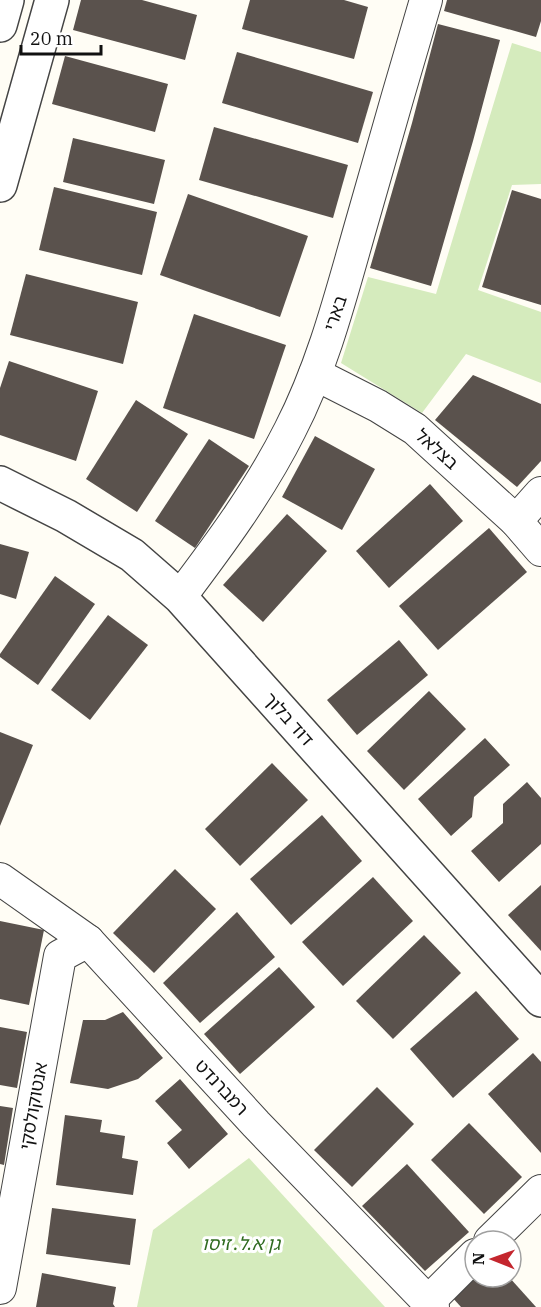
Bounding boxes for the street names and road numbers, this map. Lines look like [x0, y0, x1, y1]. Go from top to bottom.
street label: בארי [318, 292, 352, 334]
street label: בצלאל [411, 424, 463, 474]
street label: דוד בלוך [259, 688, 319, 751]
street label: רמברנדט [190, 1054, 254, 1120]
street label: אנטוקולסקי [14, 1060, 52, 1152]

